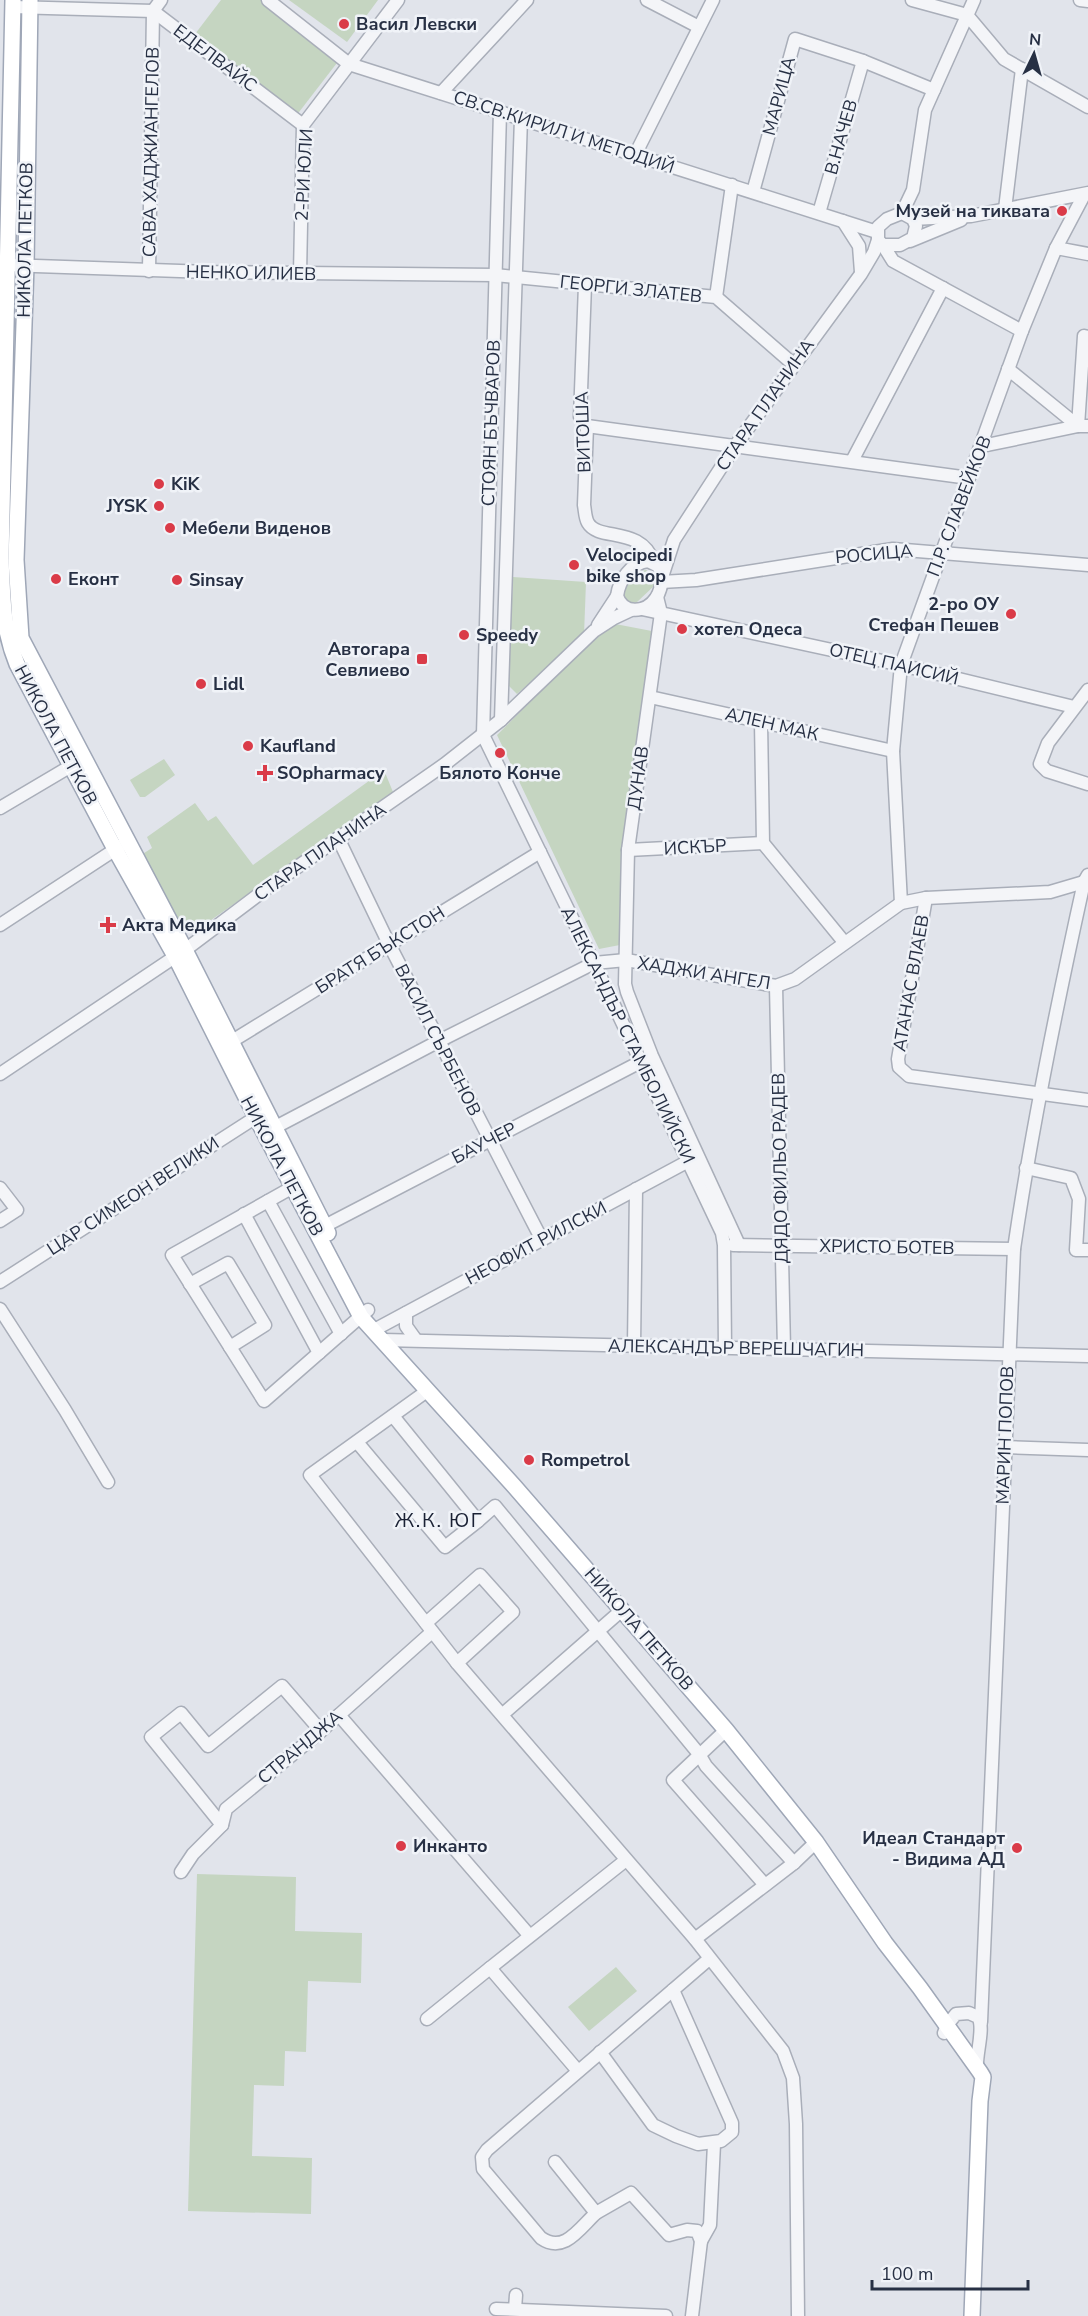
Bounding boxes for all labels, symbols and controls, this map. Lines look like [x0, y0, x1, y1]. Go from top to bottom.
place label: Васил Левски [356, 12, 477, 36]
marker: Васил Левски [337, 17, 351, 31]
street label: ЕДЕЛВАЙС [168, 19, 262, 97]
north arrow [1004, 24, 1064, 84]
text: N [1028, 29, 1042, 52]
street label: САВА ХАДЖИАНГЕЛОВ [137, 47, 165, 257]
street label: МАРИЦА [757, 54, 801, 138]
street label: СВ.СВ.КИРИЛ И МЕТОДИЙ [450, 85, 678, 179]
street label: В.НАЧЕВ [819, 97, 863, 177]
street label: 2-РИ ЮЛИ [290, 128, 318, 222]
street label: НИКОЛА ПЕТКОВ [12, 162, 38, 318]
place label: Музей на тиквата [895, 199, 1050, 223]
marker: Музей на тиквата [1055, 204, 1069, 218]
street label: НЕНКО ИЛИЕВ [186, 260, 316, 286]
street label: ГЕОРГИ ЗЛАТЕВ [559, 270, 703, 308]
street label: СТАРА ПЛАНИНА [710, 334, 820, 476]
street label: СТОЯН БЪЧВАРОВ [476, 339, 506, 507]
street label: ВИТОША [570, 391, 596, 473]
street label: П.Р. СЛАВЕЙКОВ [921, 432, 997, 580]
place label: KiK [171, 472, 201, 496]
marker: KiK [152, 477, 166, 491]
place label: JYSK [106, 494, 148, 518]
marker: JYSK [152, 499, 166, 513]
place label: Мебели Виденов [182, 516, 331, 540]
marker: Мебели Виденов [163, 521, 177, 535]
street label: РОСИЦА [834, 539, 914, 569]
place label: Velocipedi bike shop [585, 543, 673, 588]
marker: Velocipedi bike shop [567, 558, 581, 572]
place label: Еконт [68, 567, 119, 591]
place label: Sinsay [189, 568, 244, 592]
marker: Еконт [49, 572, 63, 586]
marker: Sinsay [170, 573, 184, 587]
place label: 2-ро ОУ Стефан Пешев [868, 592, 1000, 637]
marker: 2-ро ОУ Стефан Пешев [1004, 607, 1018, 621]
place label: хотел Одеса [694, 617, 803, 641]
marker: хотел Одеса [675, 622, 689, 636]
place label: Speedy [476, 623, 538, 647]
marker: Speedy [457, 628, 471, 642]
place label: Автогара Севлиево [325, 637, 410, 682]
street label: ОТЕЦ ПАИСИЙ [827, 637, 961, 691]
marker: Автогара Севлиево [415, 652, 429, 666]
street label: НИКОЛА ПЕТКОВ [9, 661, 103, 809]
place label: Lidl [213, 672, 245, 696]
marker: Lidl [194, 677, 208, 691]
street label: АЛЕН МАК [723, 702, 822, 747]
place label: Kaufland [260, 734, 336, 758]
marker: Kaufland [241, 739, 255, 753]
street label: ДУНАВ [622, 744, 654, 812]
marker: Бялото Конче [493, 746, 507, 760]
place label: SOpharmacy [277, 761, 385, 785]
place label: Бялото Конче [439, 761, 561, 785]
marker: SOpharmacy [258, 766, 272, 780]
street label: СТАРА ПЛАНИНА [249, 797, 391, 907]
street label: ИСКЪР [663, 833, 727, 861]
street label: БРАТЯ БЪКСТОН [311, 901, 449, 999]
street label: АЛЕКСАНДЪР СТАМБОЛИЙСКИ [555, 902, 701, 1168]
place label: Акта Медика [122, 913, 237, 937]
street label: АТАНАС ВЛАЕВ [887, 913, 935, 1053]
marker: Акта Медика [99, 916, 117, 934]
street label: ХАДЖИ АНГЕЛ [636, 951, 772, 995]
street label: ВАСИЛ СЪРБЕНОВ [389, 960, 487, 1120]
street label: ДЯДО ФИЛЬО РАДЕВ [766, 1073, 794, 1263]
street label: НИКОЛА ПЕТКОВ [235, 1092, 329, 1240]
street label: БАУЧЕР [447, 1116, 521, 1170]
street label: ЦАР СИМЕОН ВЕЛИКИ [42, 1131, 224, 1261]
street label: НЕОФИТ РИЛСКИ [461, 1196, 611, 1290]
street label: ХРИСТО БОТЕВ [819, 1234, 955, 1260]
street label: АЛЕКСАНДЪР ВЕРЕШЧАГИН [608, 1334, 864, 1362]
street label: МАРИН ПОПОВ [991, 1365, 1019, 1505]
place label: Rompetrol [541, 1448, 630, 1472]
marker: Rompetrol [522, 1453, 536, 1467]
district label: Ж.К. ЮГ [395, 1507, 483, 1534]
street label: НИКОЛА ПЕТКОВ [579, 1562, 699, 1696]
street label: СТРАНДЖА [253, 1704, 347, 1790]
place label: Идеал Стандарт - Видима АД [862, 1826, 1005, 1871]
place label: Инканто [413, 1834, 488, 1858]
marker: Инканто [394, 1839, 408, 1853]
marker: Идеал Стандарт - Видима АД [1010, 1841, 1024, 1855]
scale bar [872, 2253, 1028, 2291]
text: 100 m [881, 2262, 933, 2286]

